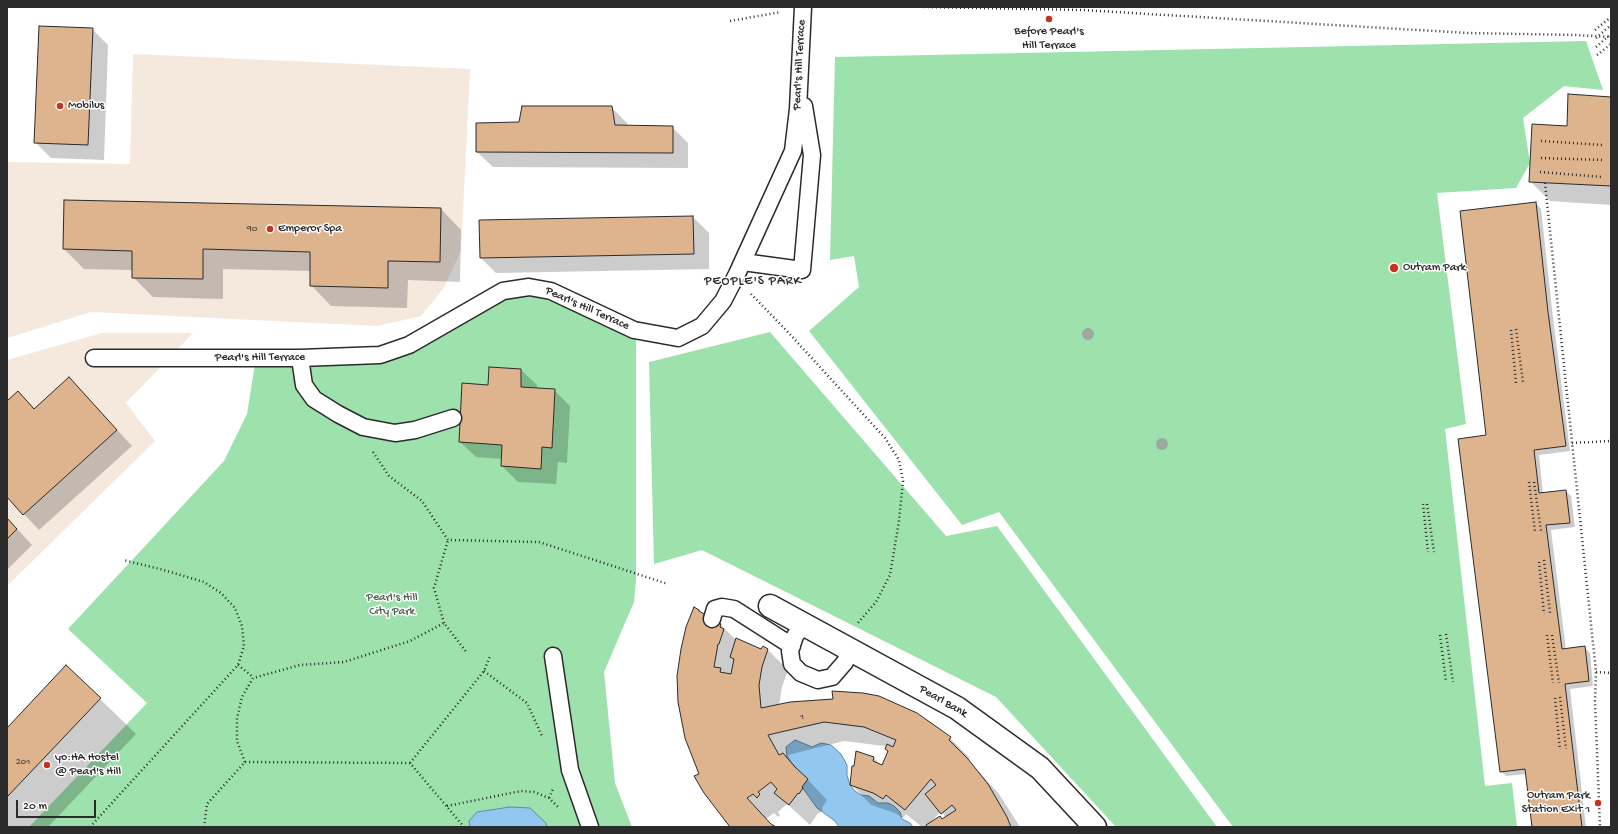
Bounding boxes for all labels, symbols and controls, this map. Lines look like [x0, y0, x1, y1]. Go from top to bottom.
marker: Before Pearl's Hill Terrace [1044, 14, 1054, 24]
street label: Pearl's Hill Terrace [790, 19, 810, 111]
place label: Before Pearl's Hill Terrace [1014, 25, 1084, 53]
place label: Mobilus [68, 99, 104, 113]
marker: Mobilus [55, 101, 65, 111]
place label: Emperor Spa [278, 222, 342, 236]
house number: 90 [247, 223, 257, 235]
marker: Emperor Spa [265, 224, 275, 234]
place label: Outram Park [1403, 261, 1466, 275]
marker: Outram Park [1388, 262, 1400, 274]
district label: PEOPLE'S PARK [704, 274, 802, 290]
street label: Pearl's Hill Terrace [543, 284, 631, 334]
street label: Pearl's Hill Terrace [215, 351, 305, 365]
park label: Pearl's Hill City Park [366, 591, 418, 619]
street label: Pearl Bank [916, 683, 970, 721]
house number: 1 [800, 711, 804, 723]
place label: yo:HA Hostel @ Pearl's Hill [55, 751, 121, 779]
house number: 201 [16, 756, 30, 768]
marker: yo:HA Hostel @ Pearl's Hill [42, 760, 52, 770]
place label: Outram Park Station Exit 1 [1522, 789, 1590, 817]
scale bar [18, 792, 98, 818]
marker: Outram Park Station Exit 1 [1593, 798, 1603, 808]
text: 20 m [23, 800, 47, 814]

